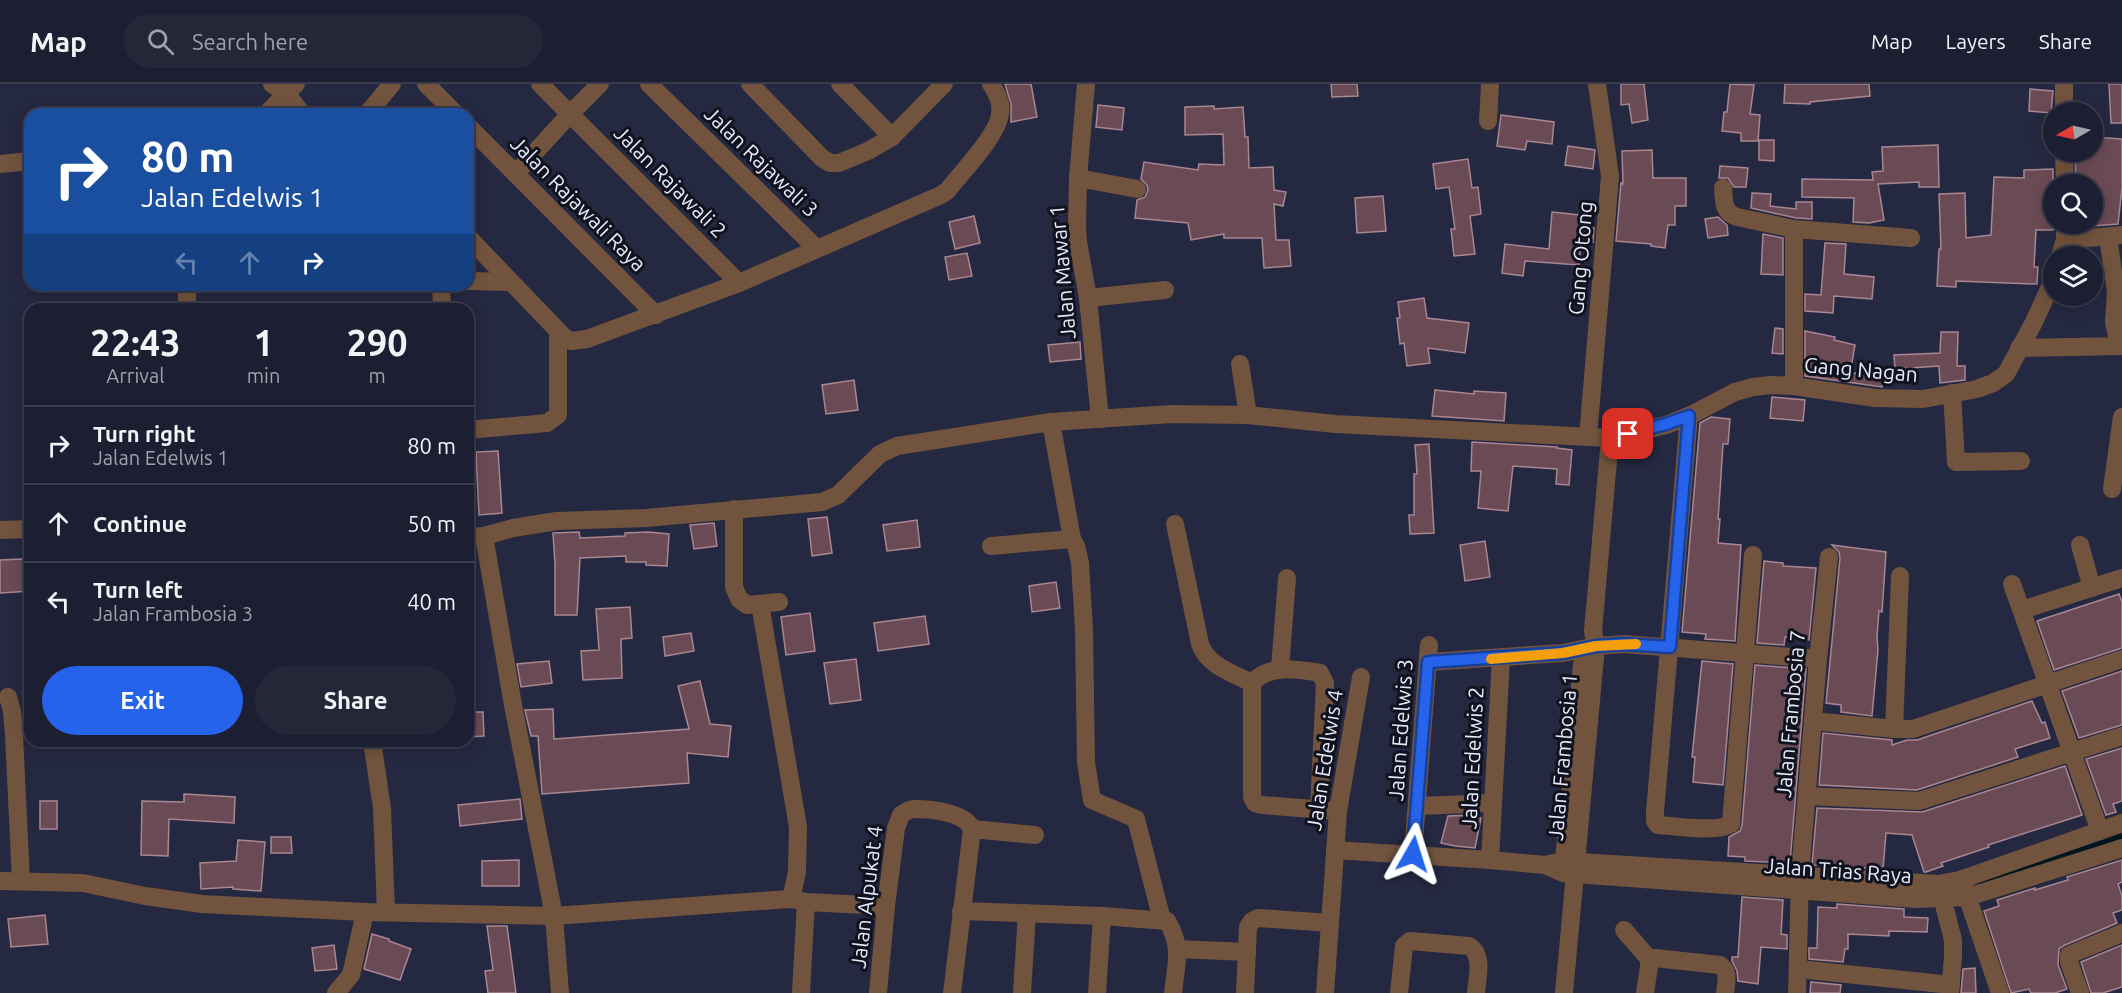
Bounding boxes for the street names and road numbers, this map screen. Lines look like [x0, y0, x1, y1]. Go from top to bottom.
street label: Jalan Rajawali 3 [700, 101, 823, 221]
street label: Jalan Rajawali 2 [610, 120, 732, 242]
street label: Jalan Rajawali Raya [506, 131, 651, 276]
street label: Gang Otong [1563, 200, 1597, 316]
street label: Jalan Mawar 1 [1044, 204, 1080, 340]
street label: Gang Nagan [1803, 352, 1919, 386]
street label: Jalan Frambosia 7 [1771, 629, 1809, 799]
street label: Jalan Edelwis 3 [1383, 658, 1417, 802]
street label: Jalan Frambosia 1 [1543, 672, 1581, 842]
street label: Jalan Edelwis 2 [1456, 686, 1488, 830]
street label: Jalan Edelwis 4 [1301, 688, 1347, 832]
street label: Jalan Alpukat 4 [845, 824, 887, 970]
street label: Jalan Trias Raya [1764, 853, 1913, 887]

